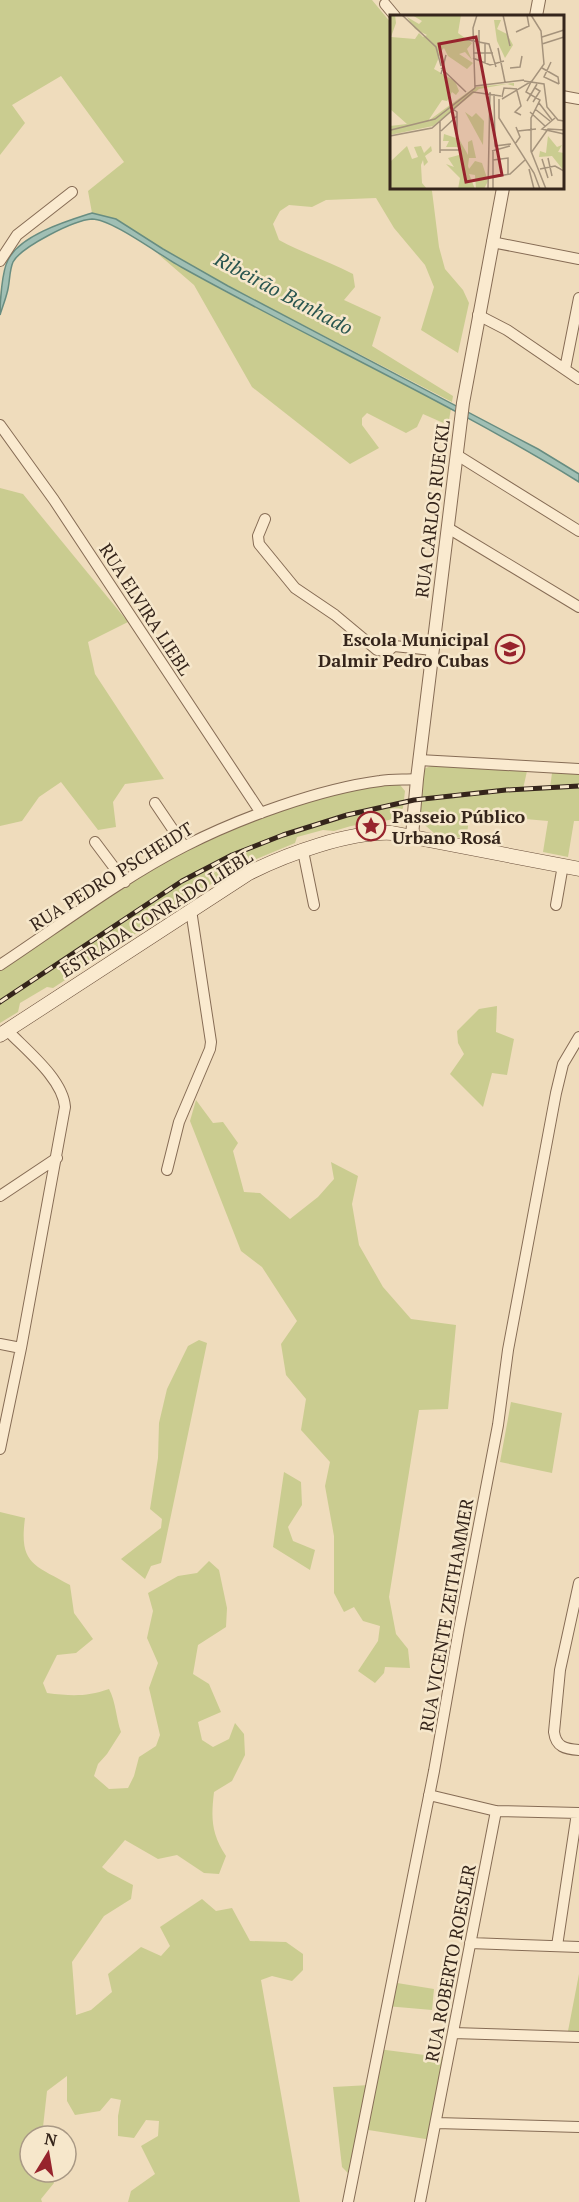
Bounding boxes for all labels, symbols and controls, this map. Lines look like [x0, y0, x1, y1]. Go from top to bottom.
inset map [390, 15, 564, 189]
water label: Ribeirão Banhado [209, 245, 358, 341]
street label: RUA CARLOS RUECKL [409, 419, 455, 599]
street label: RUA ELVIRA LIEBL [94, 538, 198, 680]
place label: Escola Municipal Dalmir Pedro Cubas [318, 627, 489, 672]
school or university icon: Escola Municipal Dalmir Pedro Cubas [494, 633, 526, 665]
place label: Passeio Público Urbano Rosá [392, 804, 526, 849]
place icon: Passeio Público Urbano Rosá [355, 810, 387, 842]
street label: RUA PEDRO PSCHEIDT [25, 816, 197, 936]
street label: ESTRADA CONRADO LIEBL [55, 844, 257, 982]
street label: RUA VICENTE ZEITHAMMER [414, 1496, 478, 1734]
street label: RUA ROBERTO ROESLER [419, 1862, 481, 2064]
north arrow [18, 2124, 78, 2184]
text: N [43, 2127, 59, 2151]

